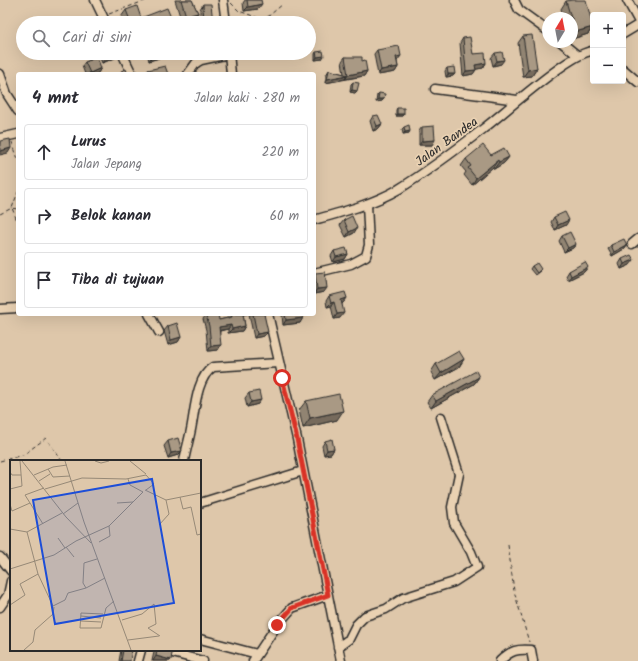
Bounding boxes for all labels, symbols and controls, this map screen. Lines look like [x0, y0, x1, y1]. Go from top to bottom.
north arrow [542, 12, 578, 48]
map controls [590, 12, 626, 84]
button: + [590, 12, 626, 48]
search box [16, 16, 316, 60]
text: Cari di sini [62, 26, 131, 50]
icon: search [30, 27, 52, 49]
button: − [590, 48, 626, 84]
text: 4 mnt [32, 85, 79, 112]
text: Jalan kaki · 280 m [194, 88, 300, 109]
street label: Jalan Bandea [411, 112, 483, 172]
text: Lurus [71, 130, 106, 154]
icon: ahead [33, 141, 55, 163]
text: 220 m [262, 142, 299, 163]
text: Jalan Jepang [71, 154, 142, 175]
text: Belok kanan [71, 204, 151, 228]
icon: right [33, 205, 55, 227]
text: 60 m [270, 206, 299, 227]
text: Tiba di tujuan [71, 268, 164, 292]
icon: arrive [33, 269, 55, 291]
route start [273, 369, 291, 387]
inset map [10, 460, 201, 651]
route end [268, 616, 286, 634]

